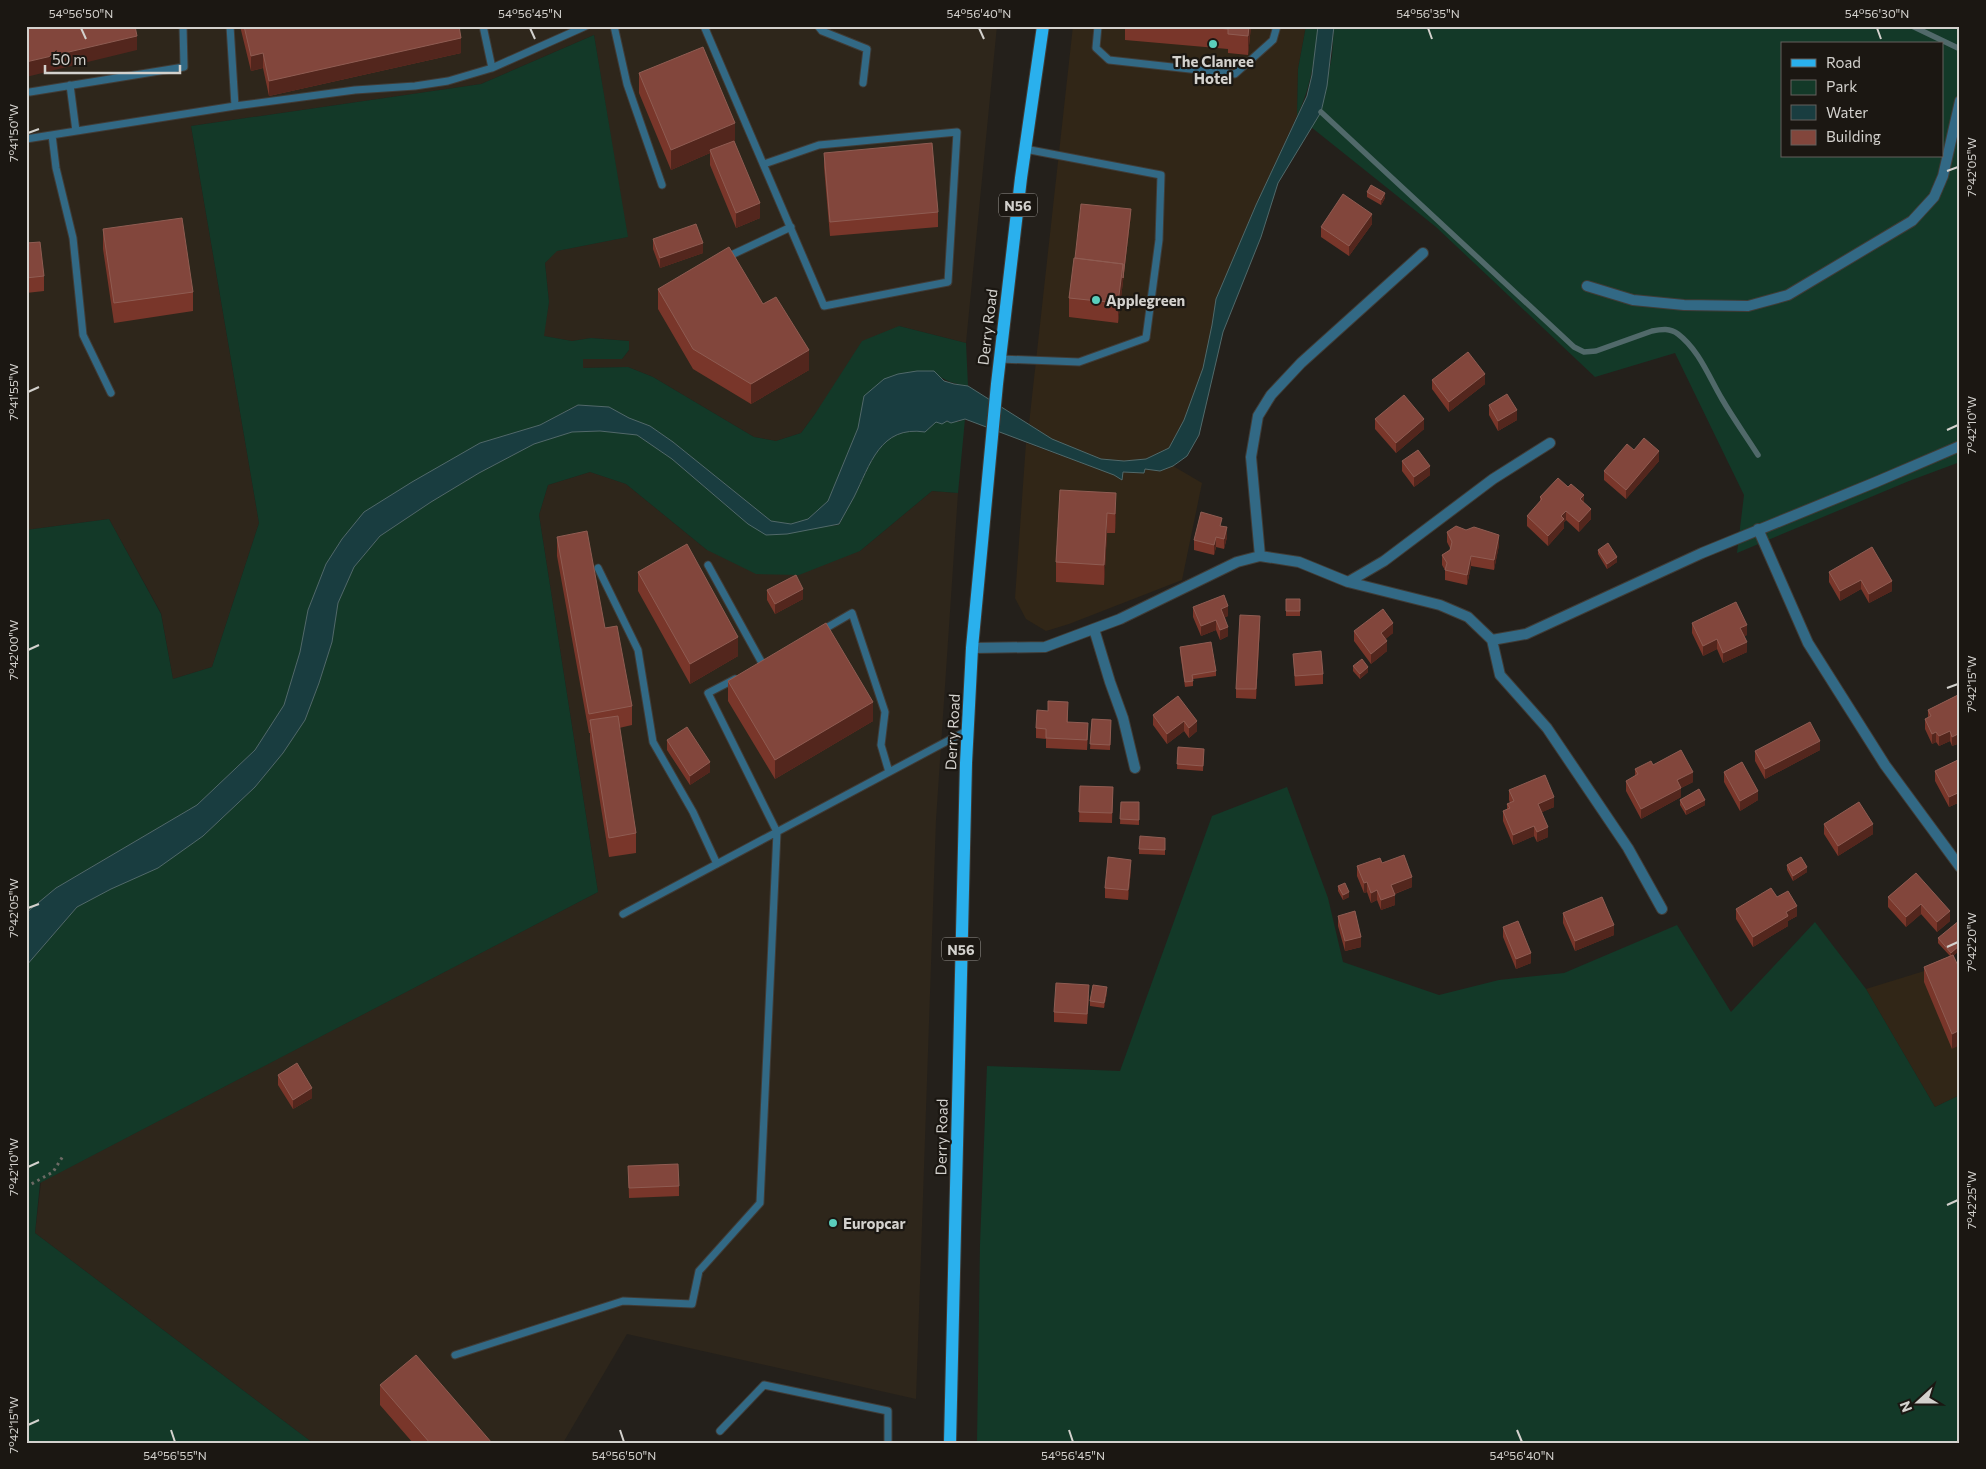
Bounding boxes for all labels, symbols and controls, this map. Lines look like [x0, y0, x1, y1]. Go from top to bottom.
text: 54°56'50"N [49, 6, 113, 20]
text: 54°56'45"N [498, 6, 562, 20]
text: 54°56'40"N [947, 6, 1011, 20]
text: 54°56'35"N [1396, 6, 1460, 20]
text: 54°56'30"N [1845, 6, 1909, 20]
marker: The Clanree Hotel [1207, 38, 1219, 50]
scale bar [45, 42, 180, 74]
legend [1781, 42, 1944, 158]
text: 50 m [52, 50, 86, 68]
place label: The Clanree Hotel [1172, 52, 1254, 87]
text: Road [1826, 53, 1861, 71]
text: Park [1826, 77, 1857, 95]
text: Water [1826, 103, 1868, 121]
text: 7°41'50"W [6, 104, 20, 162]
text: Building [1826, 127, 1881, 145]
text: 7°42'05"W [1964, 137, 1978, 197]
road number: N56 [999, 194, 1037, 216]
street label: Derry Road [973, 288, 1001, 366]
place label: Applegreen [1106, 291, 1185, 309]
marker: Applegreen [1090, 294, 1102, 306]
text: 7°41'55"W [6, 364, 20, 420]
text: 7°42'10"W [1964, 396, 1978, 454]
text: 7°42'00"W [6, 620, 20, 680]
text: 7°42'15"W [1964, 656, 1978, 712]
street label: Derry Road [941, 693, 963, 771]
text: 7°42'05"W [6, 878, 20, 938]
text: 7°42'20"W [1964, 912, 1978, 972]
road number: N56 [942, 938, 980, 961]
street label: Derry Road [931, 1099, 951, 1175]
text: 7°42'10"W [6, 1138, 20, 1196]
text: 7°42'25"W [1964, 1171, 1978, 1229]
place label: Europcar [843, 1214, 906, 1232]
marker: Europcar [827, 1217, 839, 1229]
north arrow [1894, 1376, 1944, 1426]
text: 7°42'15"W [6, 1397, 20, 1453]
text: N [1896, 1399, 1915, 1415]
text: 54°56'55"N [143, 1448, 207, 1462]
text: 54°56'50"N [592, 1448, 656, 1462]
text: 54°56'45"N [1041, 1448, 1105, 1462]
text: 54°56'40"N [1490, 1448, 1554, 1462]

